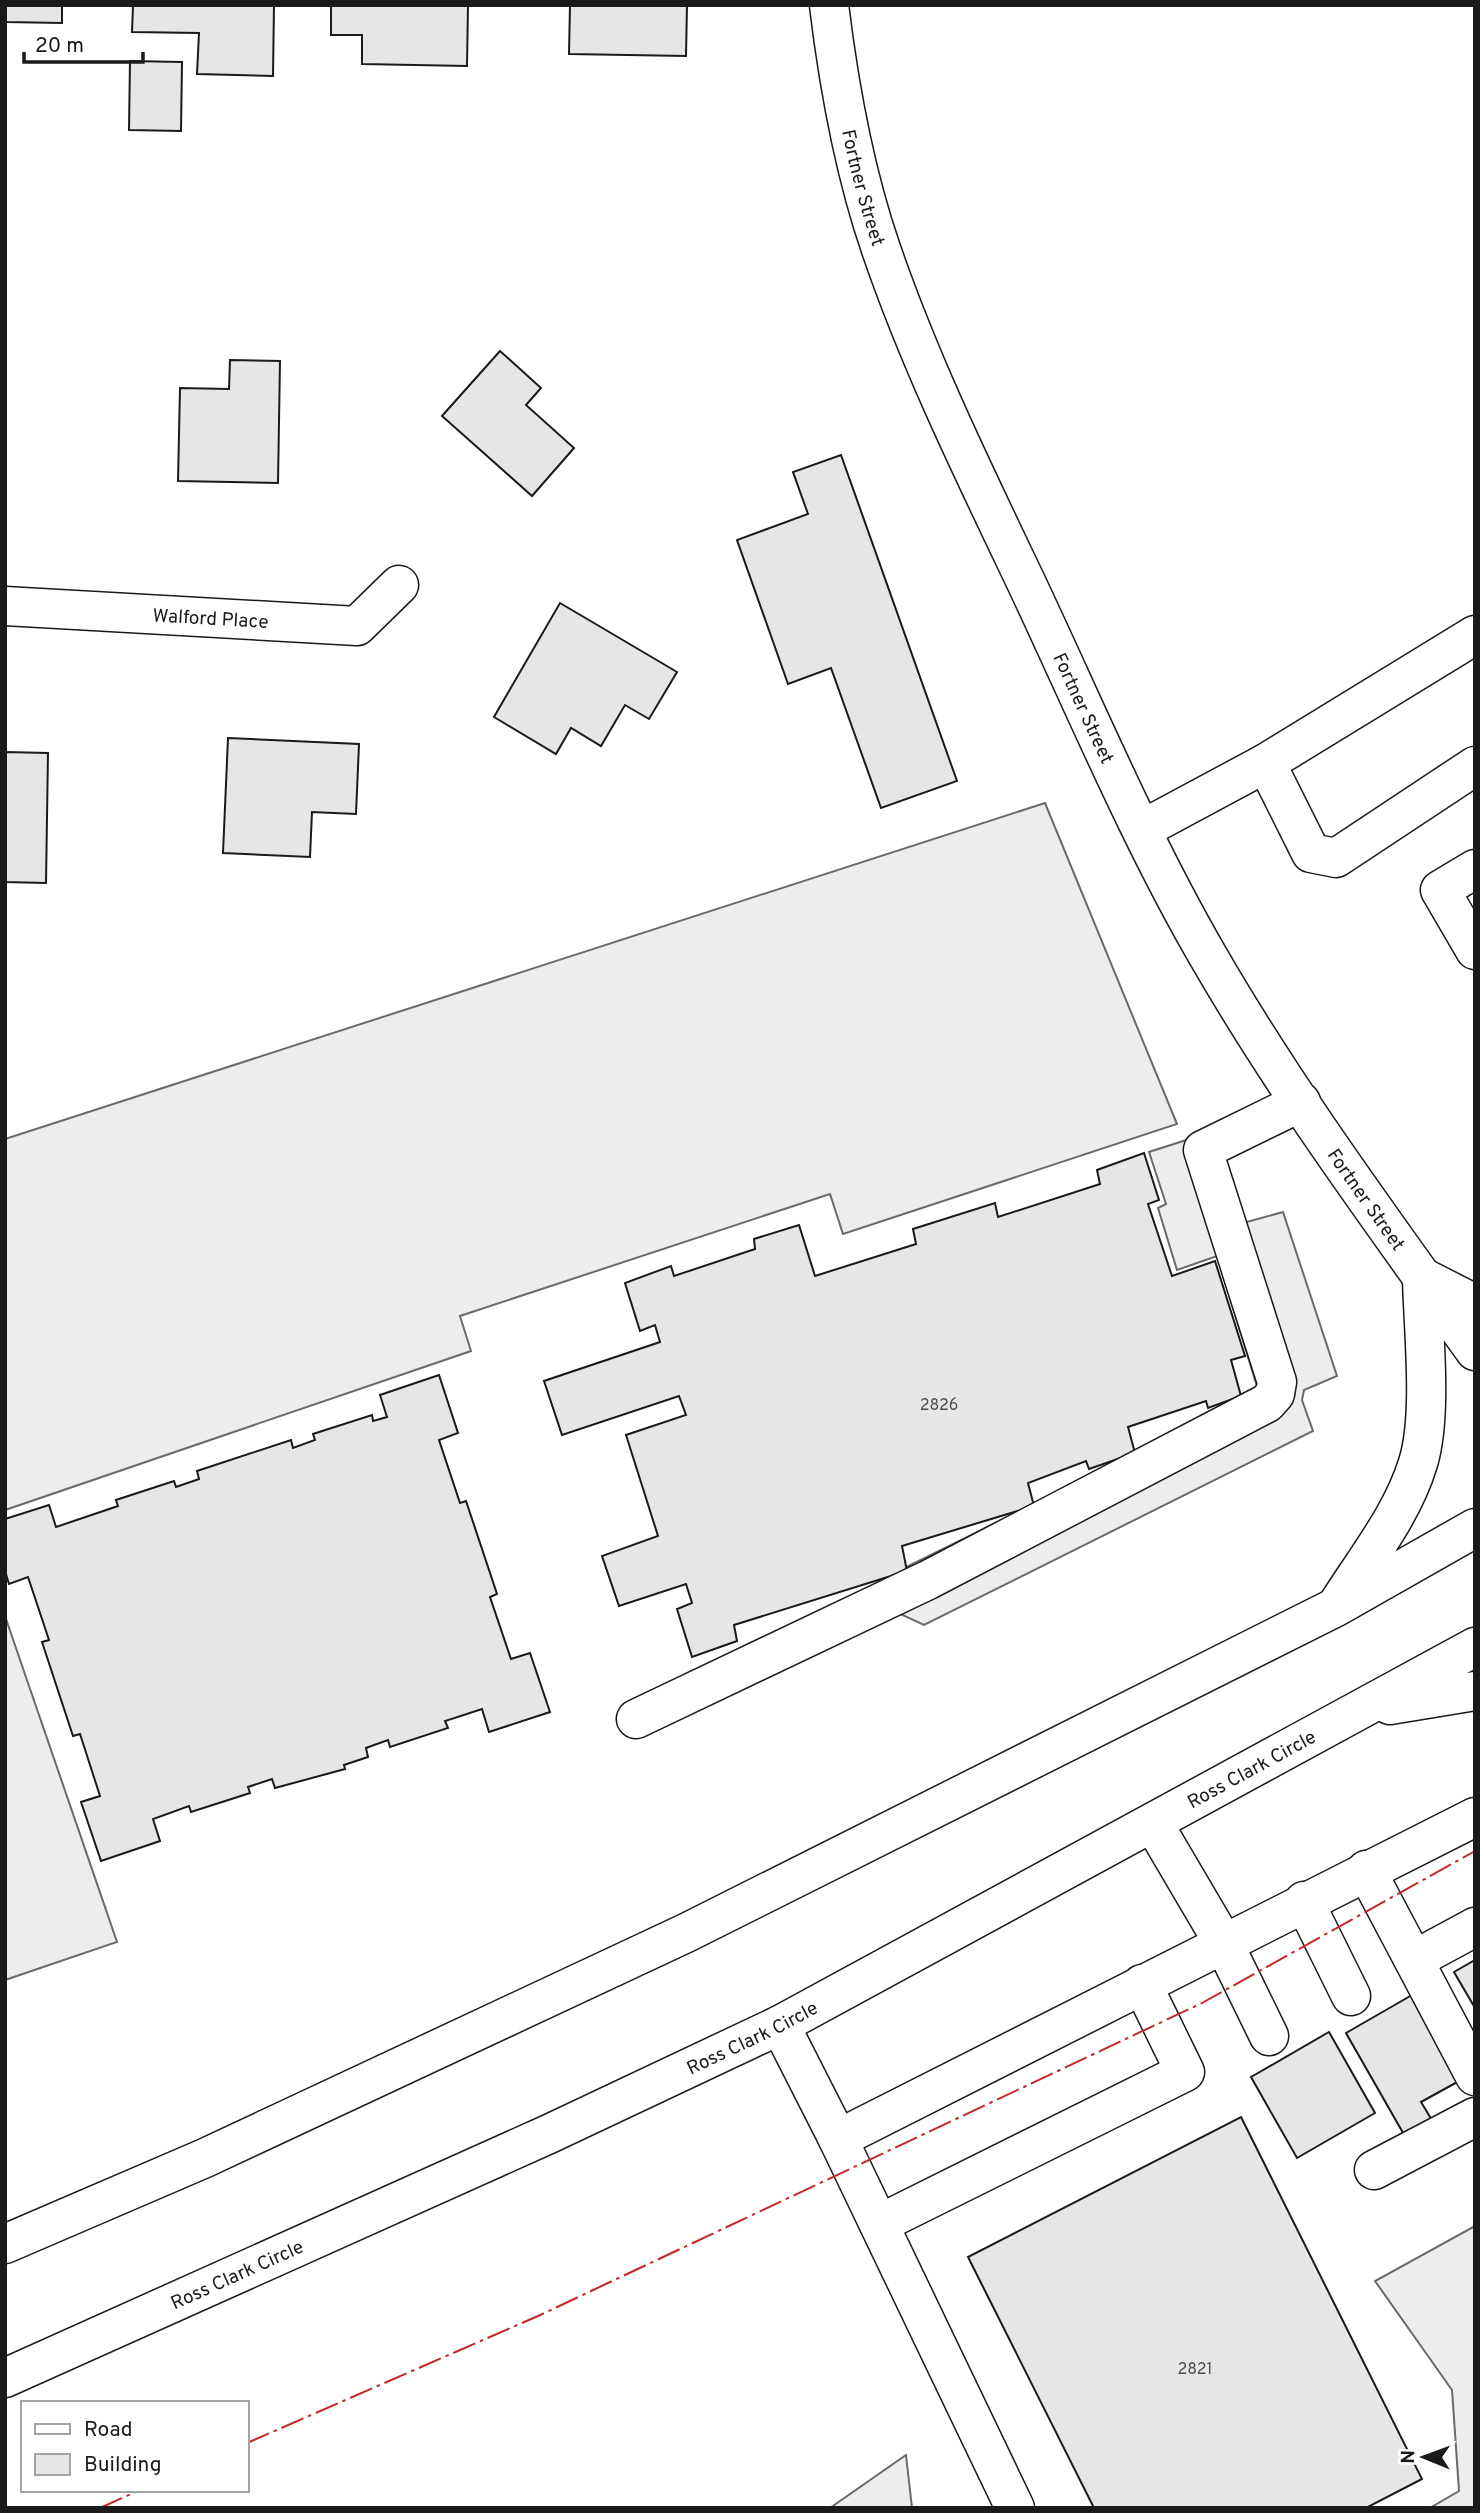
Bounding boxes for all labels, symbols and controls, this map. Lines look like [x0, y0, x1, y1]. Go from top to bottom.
scale bar [24, 21, 144, 65]
text: 20 m [35, 33, 84, 60]
street label: Fortner Street [835, 128, 889, 249]
street label: Walford Place [152, 604, 269, 635]
street label: Fortner Street [1046, 649, 1118, 768]
street label: Fortner Street [1321, 1145, 1409, 1256]
house number: 2826 [920, 1396, 958, 1416]
street label: Ross Clark Circle [1184, 1726, 1321, 1815]
street label: Ross Clark Circle [683, 1997, 823, 2081]
street label: Ross Clark Circle [167, 2236, 308, 2316]
house number: 2821 [1177, 2360, 1213, 2380]
legend [21, 2401, 248, 2492]
text: Road [84, 2417, 133, 2444]
north arrow [1389, 2422, 1459, 2492]
text: N [1397, 2450, 1421, 2464]
text: Building [84, 2452, 162, 2479]

